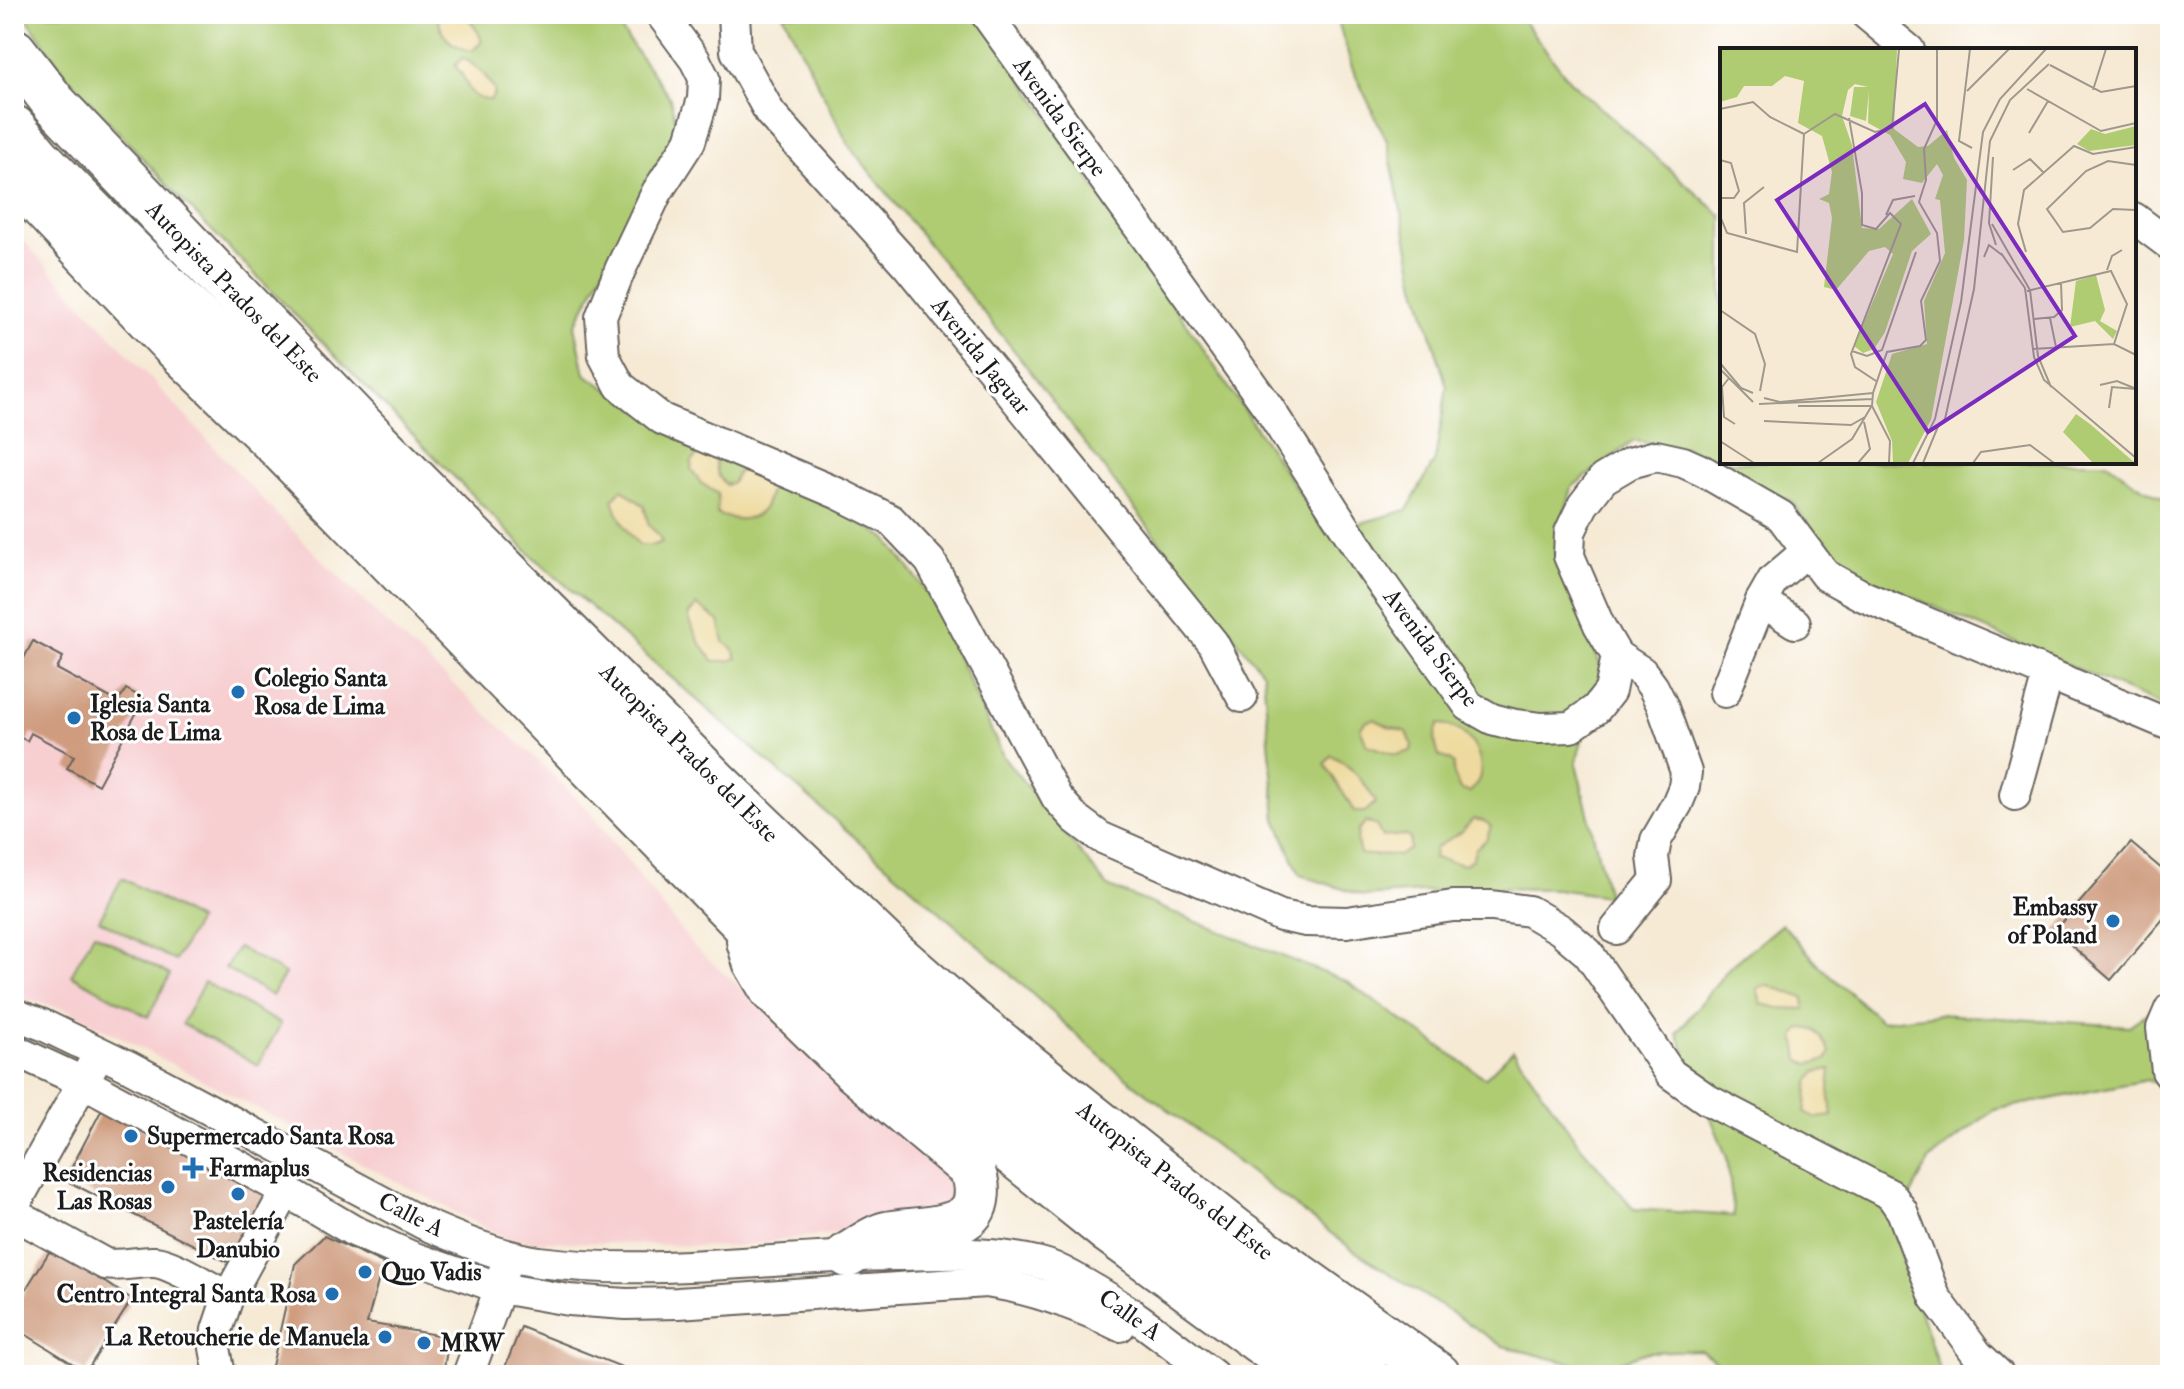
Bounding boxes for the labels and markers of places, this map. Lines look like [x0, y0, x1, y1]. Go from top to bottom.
place label: Colegio Santa Rosa de Lima [254, 663, 388, 722]
marker: Colegio Santa Rosa de Lima [229, 683, 247, 701]
place label: Iglesia Santa Rosa de Lima [90, 689, 222, 748]
marker: Iglesia Santa Rosa de Lima [65, 709, 83, 727]
place label: Embassy of Poland [2008, 892, 2098, 951]
marker: Embassy of Poland [2104, 912, 2122, 930]
place label: Supermercado Santa Rosa [147, 1121, 395, 1152]
marker: Supermercado Santa Rosa [122, 1127, 140, 1145]
place label: Farmaplus [209, 1153, 309, 1184]
place label: Residencias Las Rosas [42, 1158, 152, 1217]
marker: Farmaplus [184, 1159, 202, 1177]
marker: Residencias Las Rosas [159, 1178, 177, 1196]
marker: Pastelería Danubio [229, 1185, 247, 1203]
place label: Pastelería Danubio [193, 1206, 284, 1265]
place label: Quo Vadis [381, 1257, 481, 1288]
marker: Quo Vadis [356, 1263, 374, 1281]
place label: Centro Integral Santa Rosa [57, 1279, 317, 1310]
marker: Centro Integral Santa Rosa [323, 1285, 341, 1303]
place label: La Retoucherie de Manuela [105, 1322, 370, 1353]
marker: La Retoucherie de Manuela [376, 1328, 394, 1346]
place label: MRW [439, 1328, 505, 1359]
marker: MRW [415, 1334, 433, 1352]

